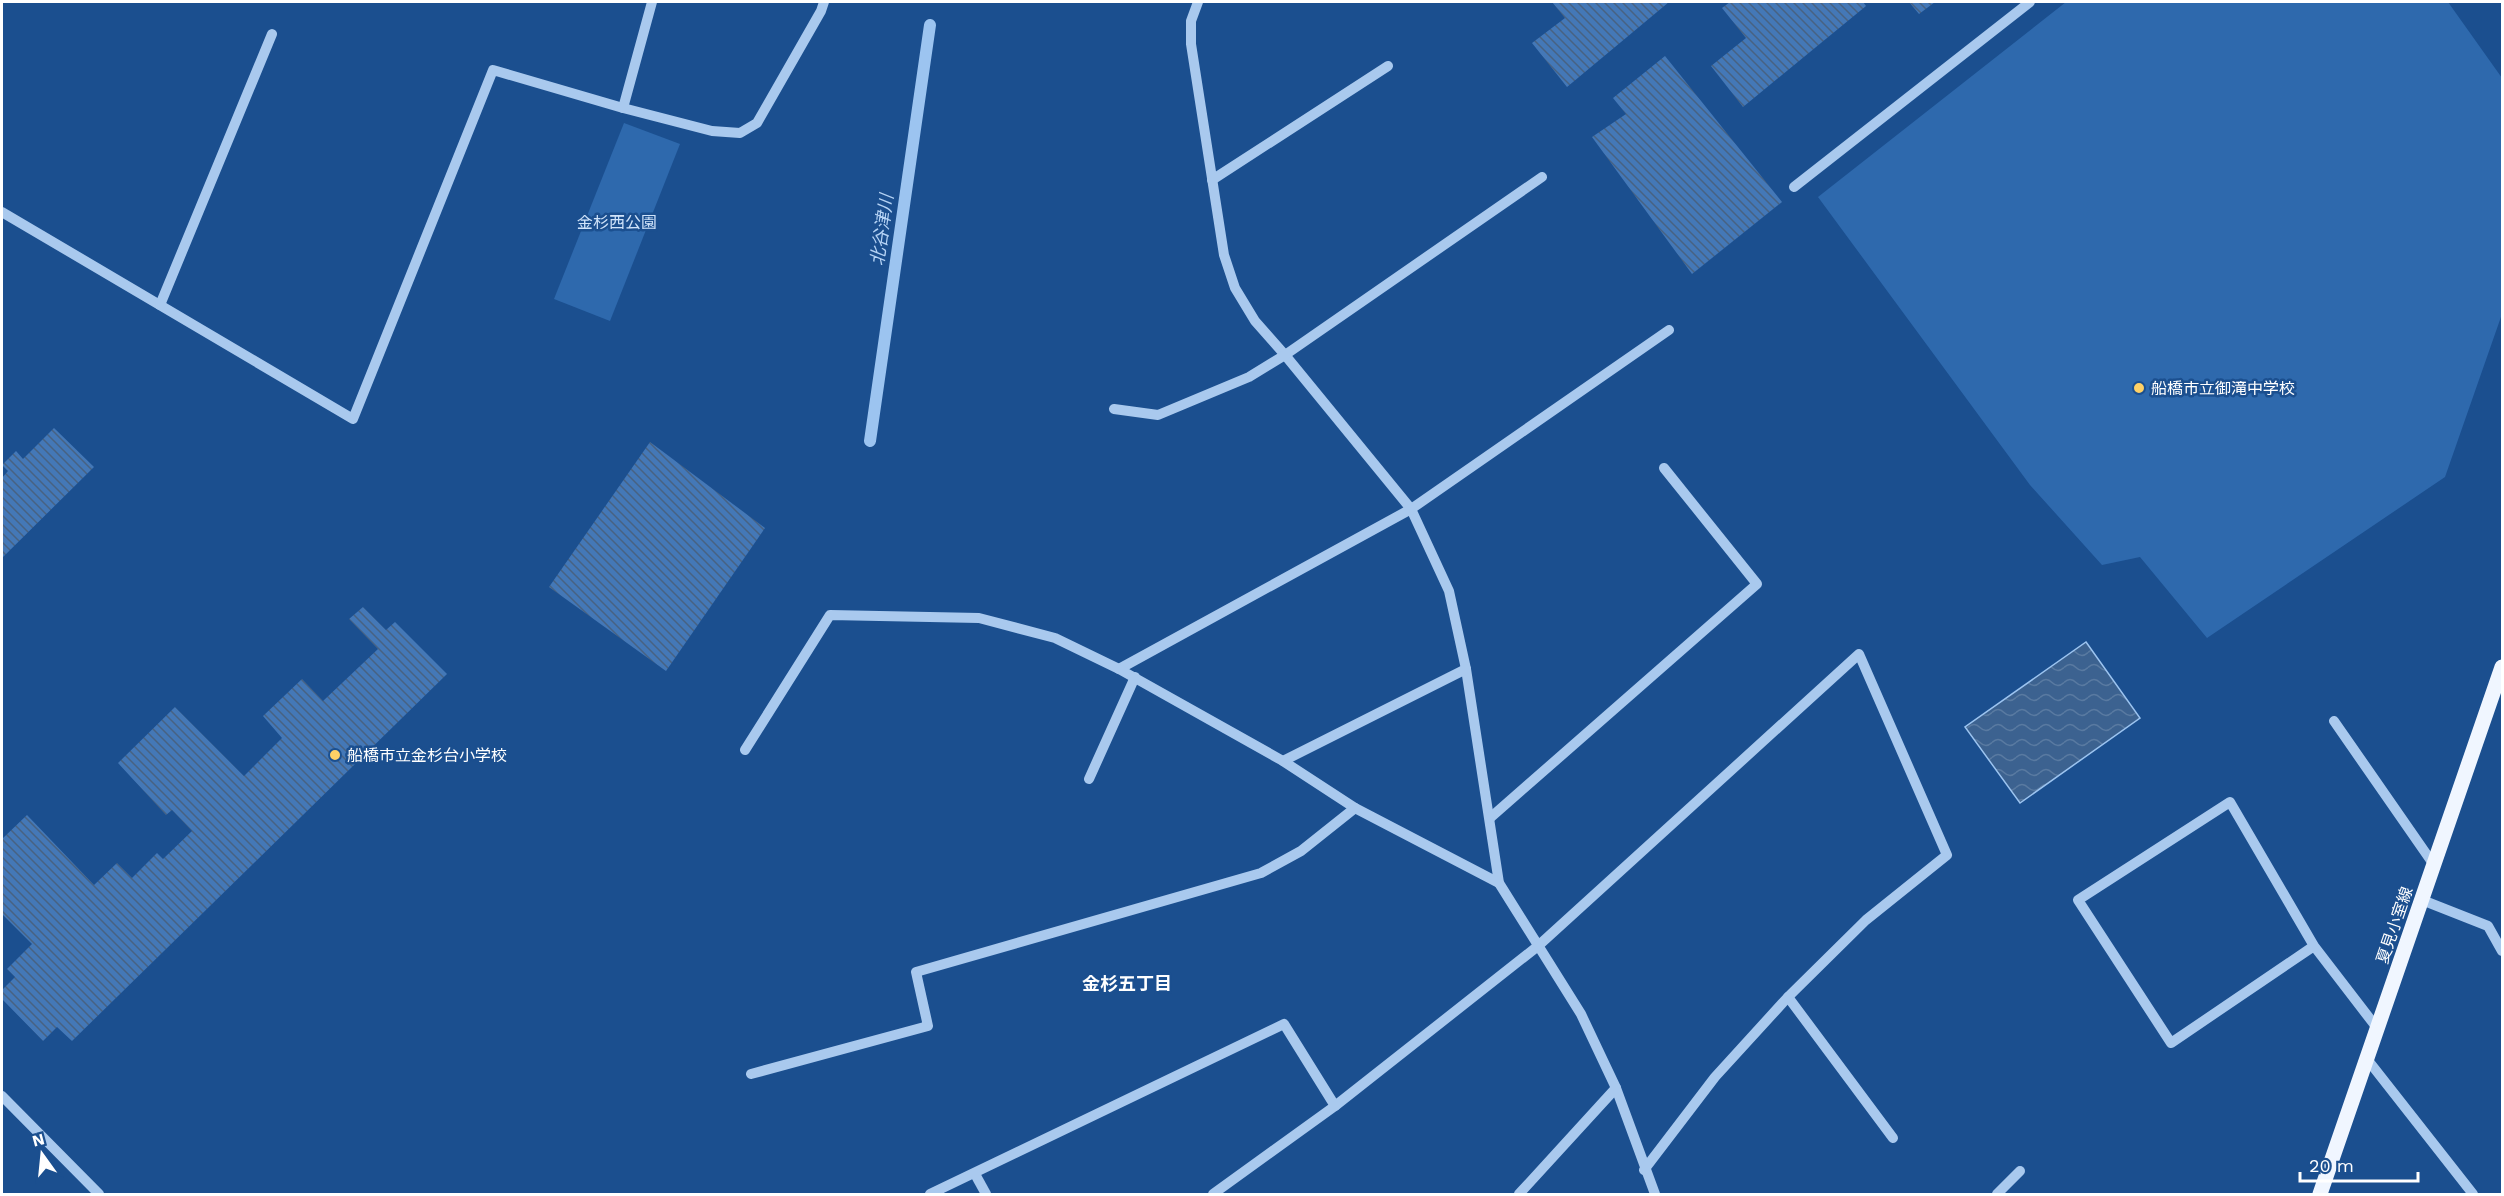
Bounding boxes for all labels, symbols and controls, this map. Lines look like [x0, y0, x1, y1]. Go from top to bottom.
water label: 北谷津川 [866, 191, 897, 267]
park label: 金杉西公園 [577, 213, 657, 232]
place label: 船橋市立御滝中学校 [2151, 379, 2295, 398]
marker: 船橋市立御滝中学校 [2132, 381, 2146, 395]
place label: 船橋市立金杉台小学校 [347, 746, 507, 765]
marker: 船橋市立金杉台小学校 [328, 748, 342, 762]
street label: 夏見小室線 [2372, 884, 2416, 966]
district label: 金杉五丁目 [1082, 973, 1172, 994]
north arrow [12, 1124, 72, 1184]
text: N [30, 1129, 46, 1151]
scale bar [2300, 1145, 2418, 1183]
text: 20 m [2309, 1155, 2354, 1176]

